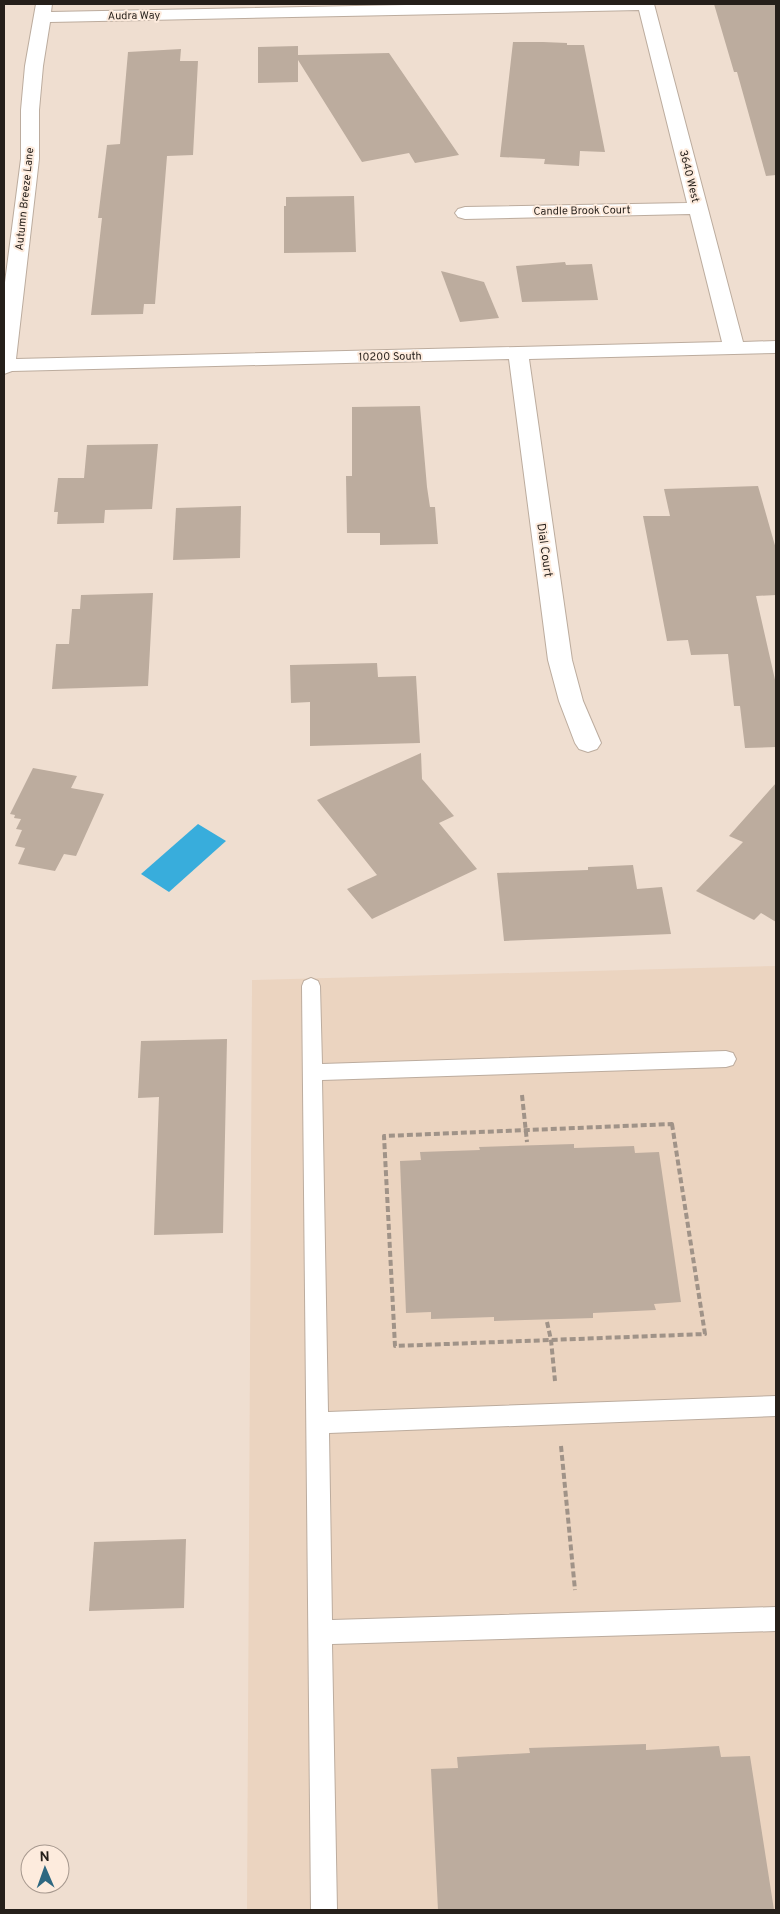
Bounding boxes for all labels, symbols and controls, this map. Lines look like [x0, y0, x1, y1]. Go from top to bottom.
street label: Audra Way [108, 9, 161, 23]
street label: Autumn Breeze Lane [13, 147, 37, 251]
street label: 3640 West [676, 149, 702, 204]
street label: Candle Brook Court [533, 203, 631, 219]
street label: 10200 South [358, 349, 422, 365]
street label: Dial Court [532, 522, 556, 578]
north arrow [20, 1844, 70, 1894]
text: N [39, 1849, 50, 1866]

